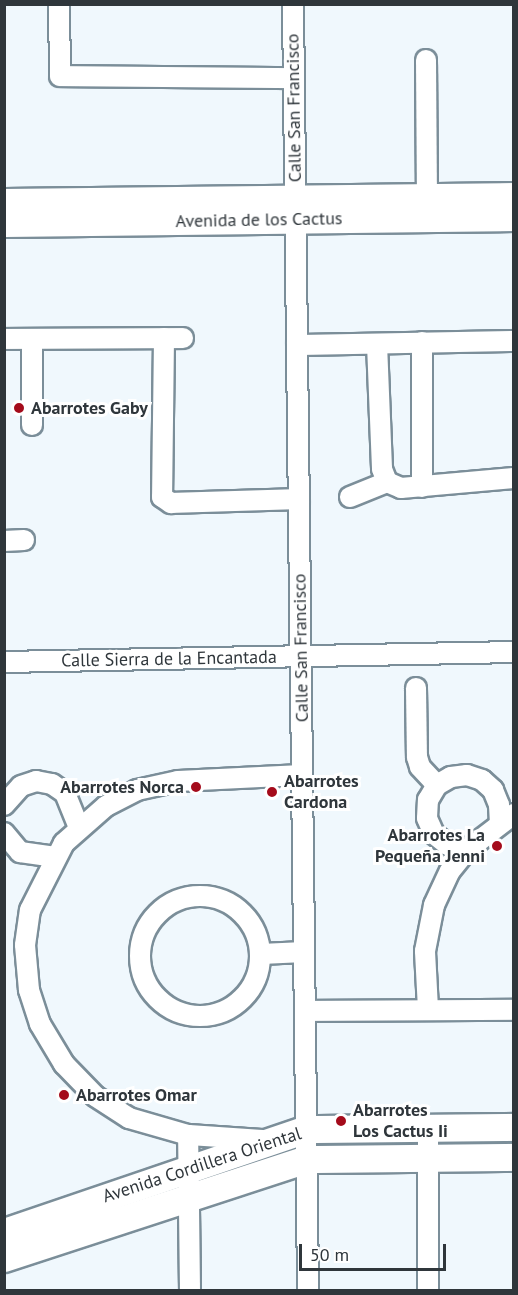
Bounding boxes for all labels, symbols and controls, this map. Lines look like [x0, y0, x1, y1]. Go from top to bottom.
street label: Calle San Francisco [282, 34, 306, 182]
street label: Avenida de los Cactus [175, 208, 343, 232]
place label: Abarrotes Gaby [31, 397, 148, 419]
marker: Abarrotes Gaby [12, 401, 26, 415]
street label: Calle San Francisco [289, 574, 313, 722]
street label: Calle Sierra de la Encantada [61, 646, 277, 672]
place label: Abarrotes Cardona [284, 771, 359, 814]
place label: Abarrotes Norca [60, 776, 184, 798]
marker: Abarrotes Norca [189, 780, 203, 794]
marker: Abarrotes Cardona [265, 785, 279, 799]
place label: Abarrotes La Pequeña Jenni [375, 825, 485, 868]
marker: Abarrotes La Pequeña Jenni [490, 839, 504, 853]
place label: Abarrotes Omar [76, 1084, 197, 1106]
marker: Abarrotes Omar [57, 1088, 71, 1102]
place label: Abarrotes Los Cactus Ii [353, 1100, 448, 1142]
marker: Abarrotes Los Cactus Ii [334, 1114, 348, 1128]
street label: Avenida Cordillera Oriental [100, 1123, 304, 1207]
scale bar [302, 1232, 449, 1270]
text: 50 m [310, 1243, 349, 1266]

